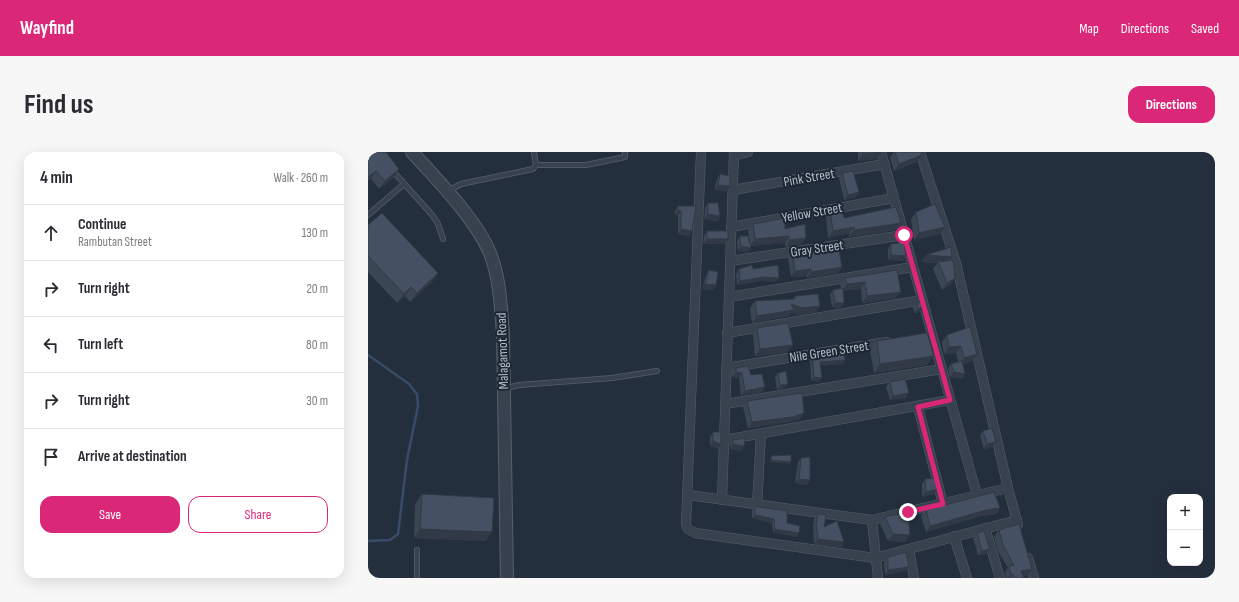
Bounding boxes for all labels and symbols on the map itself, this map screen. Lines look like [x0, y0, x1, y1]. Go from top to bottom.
street label: Pink Street [782, 165, 836, 190]
street label: Yellow Street [780, 199, 844, 226]
route start [895, 226, 913, 244]
street label: Gray Street [790, 236, 845, 261]
street label: Malagamot Road [493, 312, 512, 390]
street label: Nile Green Street [788, 337, 870, 366]
route end [899, 503, 917, 521]

